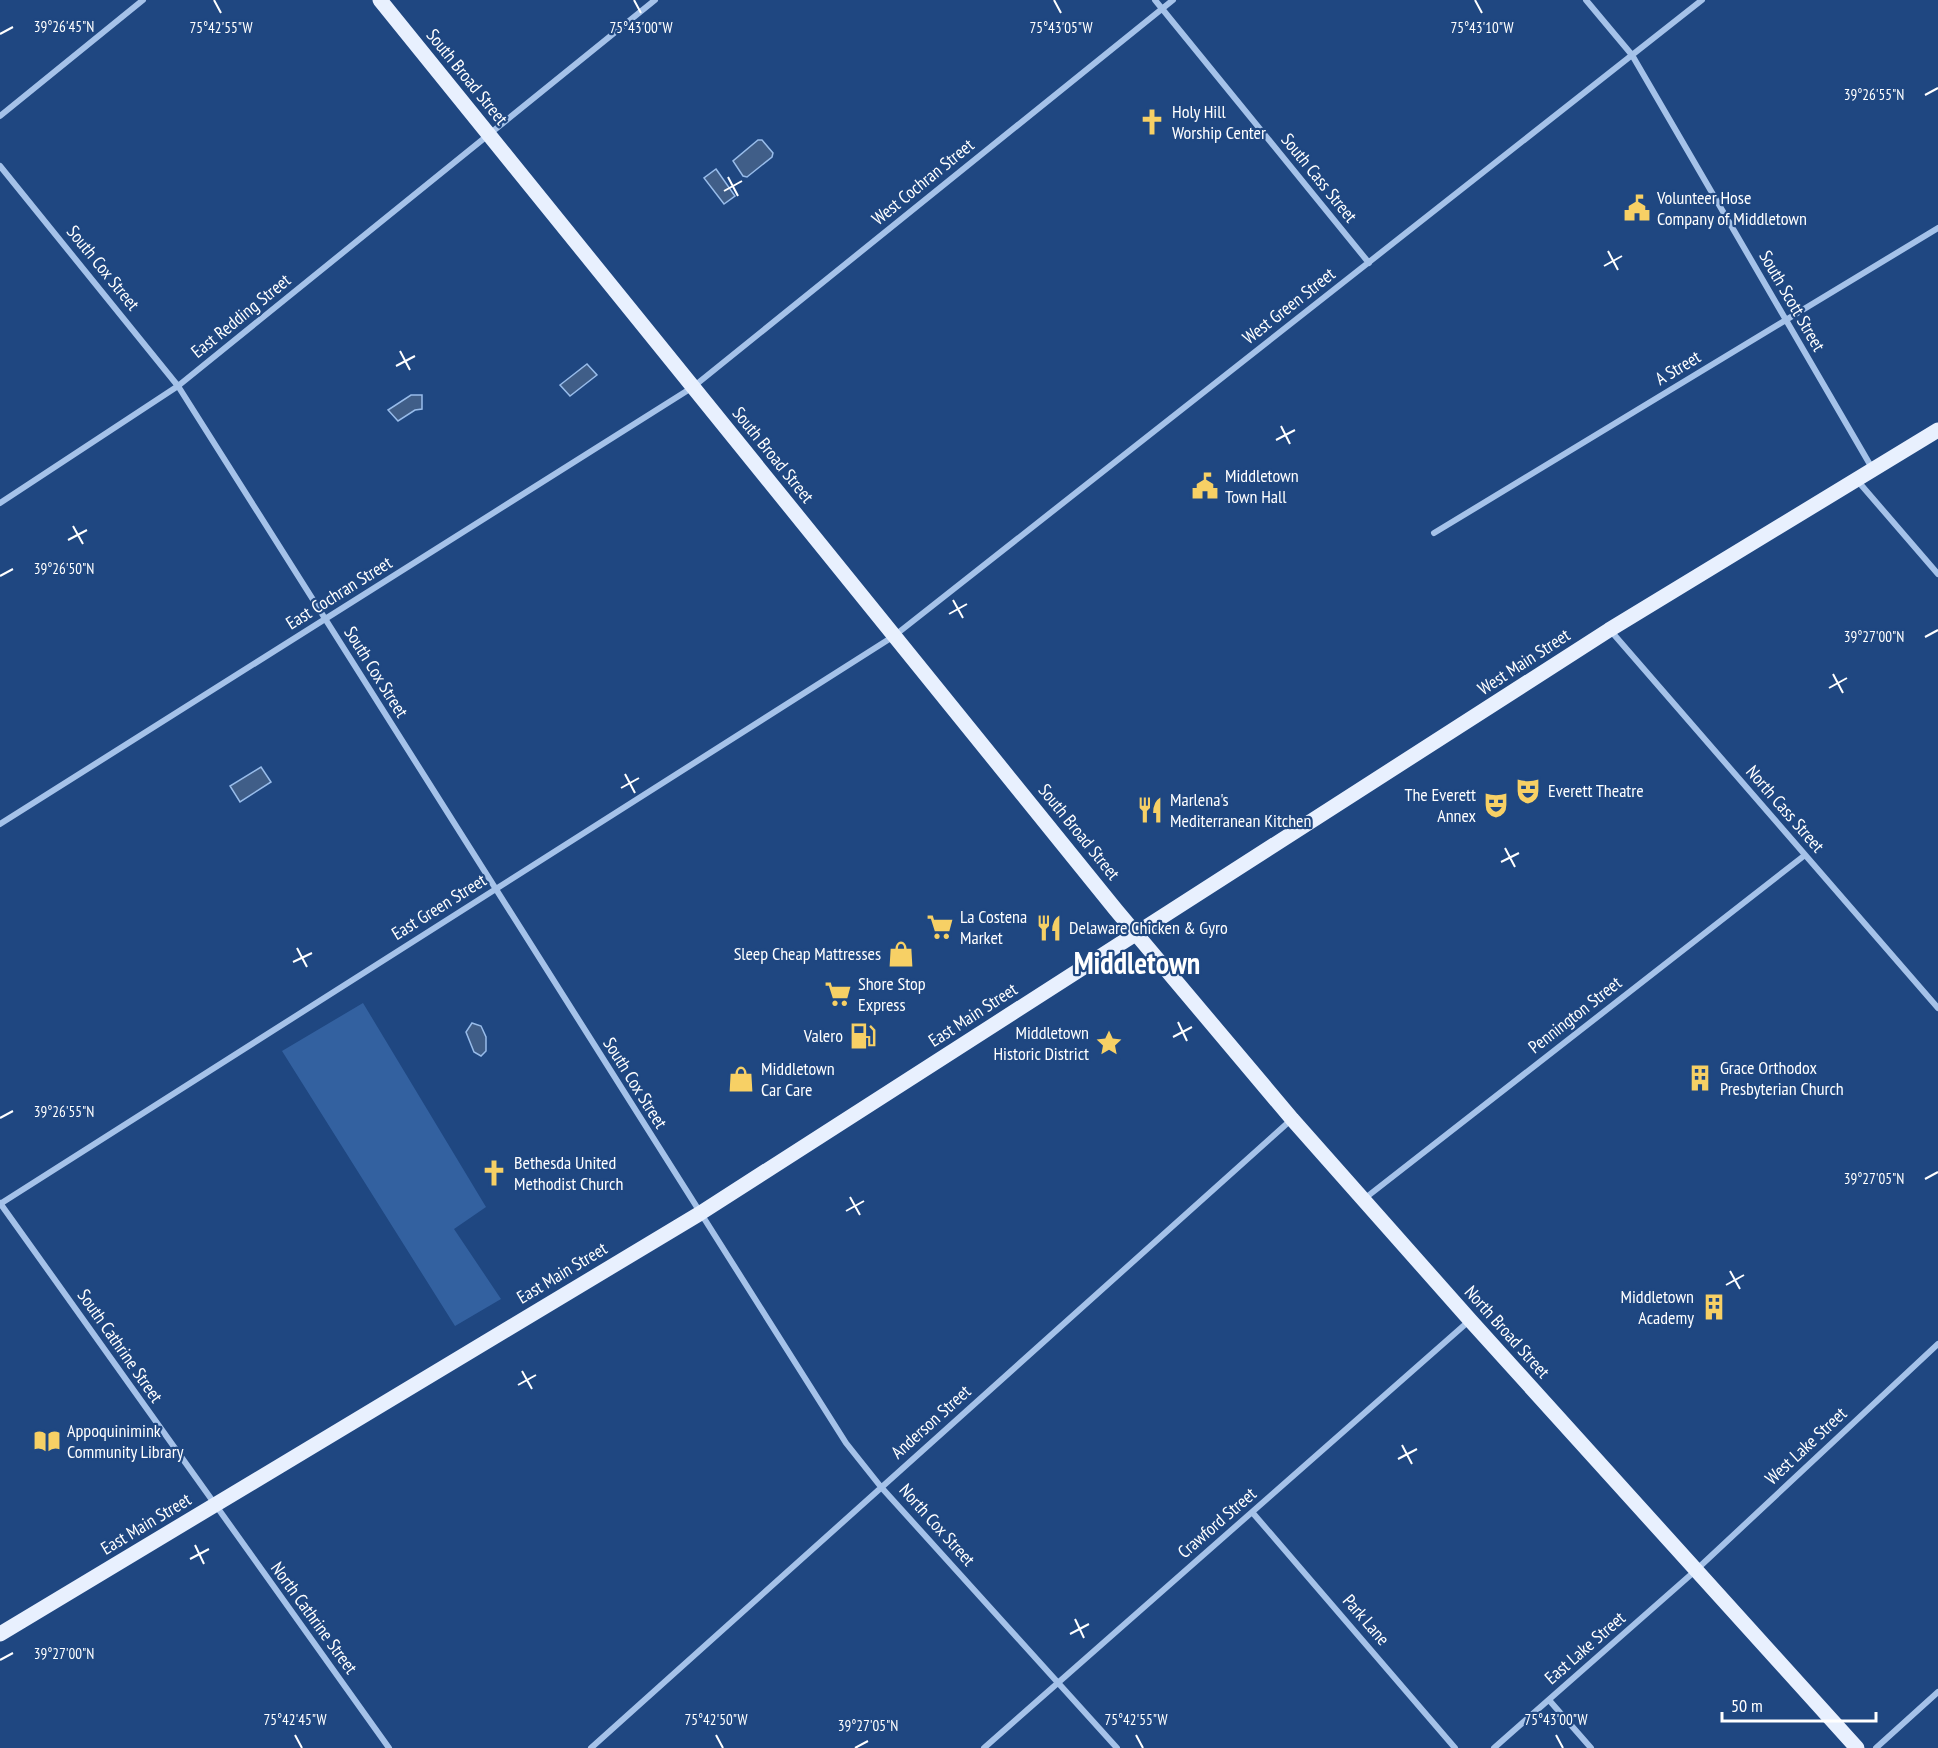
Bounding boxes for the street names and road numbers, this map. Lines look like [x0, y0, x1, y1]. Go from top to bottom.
street label: South Broad Street [422, 24, 513, 130]
street label: South Cass Street [1276, 128, 1362, 227]
street label: West Cochran Street [867, 133, 978, 230]
street label: South Cox Street [62, 220, 145, 315]
street label: South Scott Street [1754, 246, 1831, 355]
street label: West Green Street [1238, 262, 1340, 349]
street label: East Redding Street [186, 268, 295, 363]
street label: A Street [1651, 345, 1705, 390]
street label: South Broad Street [728, 402, 819, 508]
street label: East Cochran Street [281, 551, 396, 634]
street label: South Cox Street [339, 622, 414, 722]
street label: West Main Street [1473, 623, 1574, 700]
street label: North Cass Street [1741, 760, 1830, 857]
street label: South Broad Street [1034, 779, 1125, 885]
street label: East Green Street [387, 868, 490, 945]
street label: Pennington Street [1523, 971, 1626, 1058]
street label: East Main Street [924, 977, 1022, 1052]
street label: South Cox Street [598, 1033, 673, 1133]
street label: East Main Street [512, 1237, 611, 1309]
street label: North Broad Street [1460, 1281, 1555, 1383]
street label: South Cathrine Street [73, 1285, 168, 1407]
street label: Anderson Street [886, 1380, 975, 1463]
street label: West Lake Street [1760, 1402, 1851, 1489]
street label: North Cox Street [894, 1479, 980, 1571]
street label: Crawford Street [1173, 1482, 1261, 1563]
street label: East Main Street [96, 1488, 195, 1560]
street label: North Cathrine Street [266, 1557, 363, 1678]
street label: Park Lane [1338, 1590, 1395, 1650]
street label: East Lake Street [1540, 1606, 1630, 1689]

